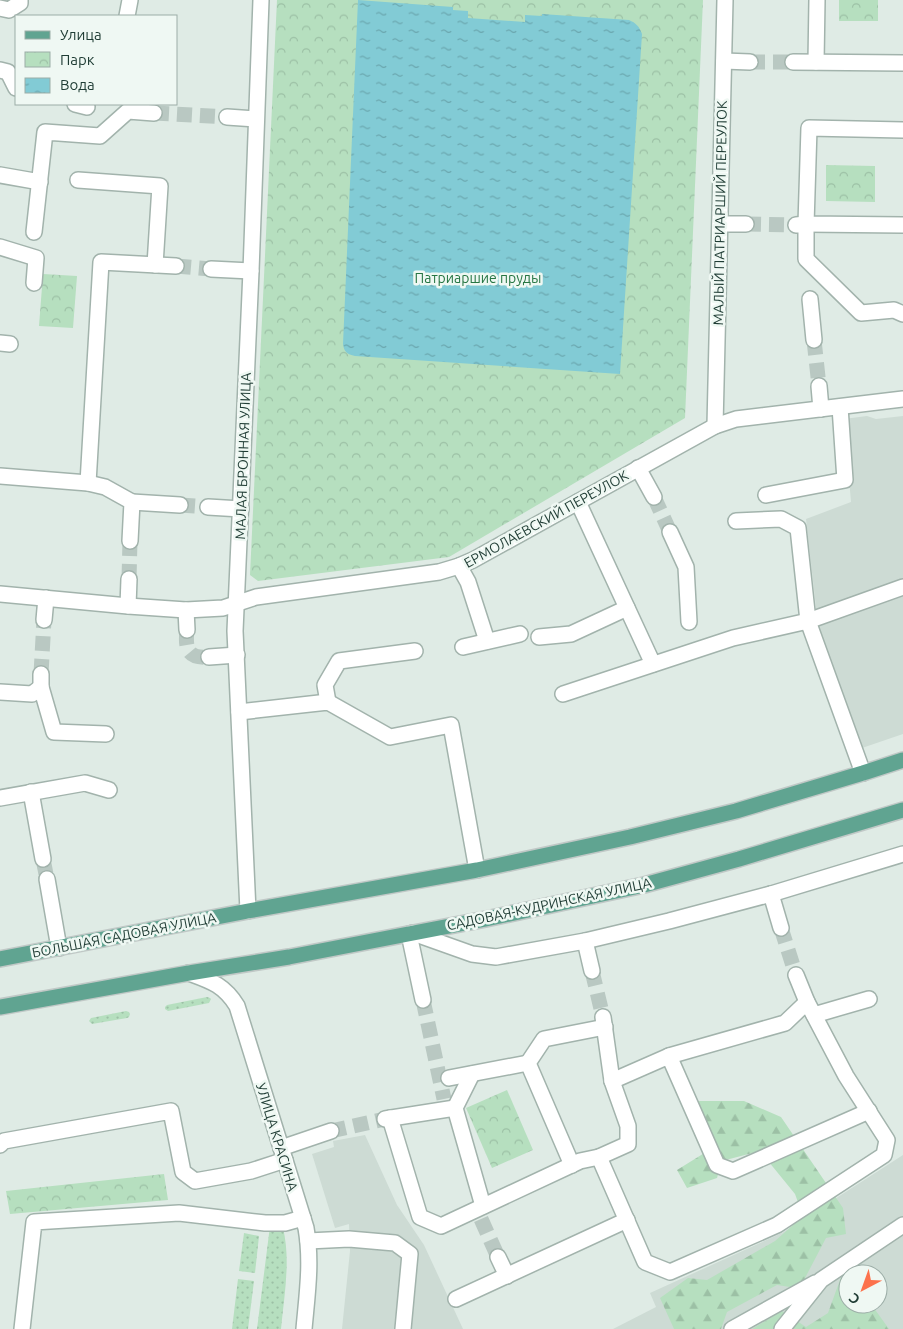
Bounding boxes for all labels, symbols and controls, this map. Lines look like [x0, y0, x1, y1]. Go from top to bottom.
legend [15, 15, 178, 105]
text: Улица [60, 26, 102, 43]
text: Парк [60, 51, 95, 68]
text: Вода [60, 76, 95, 93]
street label: МАЛЫЙ ПАТРИАРШИЙ ПЕРЕУЛОК [709, 100, 730, 326]
park label: Патриаршие пруды [415, 270, 541, 286]
street label: МАЛАЯ БРОННАЯ УЛИЦА [232, 372, 254, 540]
street label: ЕРМОЛАЕВСКИЙ ПЕРЕУЛОК [461, 466, 631, 571]
street label: САДОВАЯ-КУДРИНСКАЯ УЛИЦА [445, 874, 653, 934]
street label: БОЛЬШАЯ САДОВАЯ УЛИЦА [31, 909, 217, 961]
street label: УЛИЦА КРАСИНА [253, 1081, 301, 1193]
north arrow [838, 1264, 888, 1314]
text: С [846, 1290, 863, 1308]

